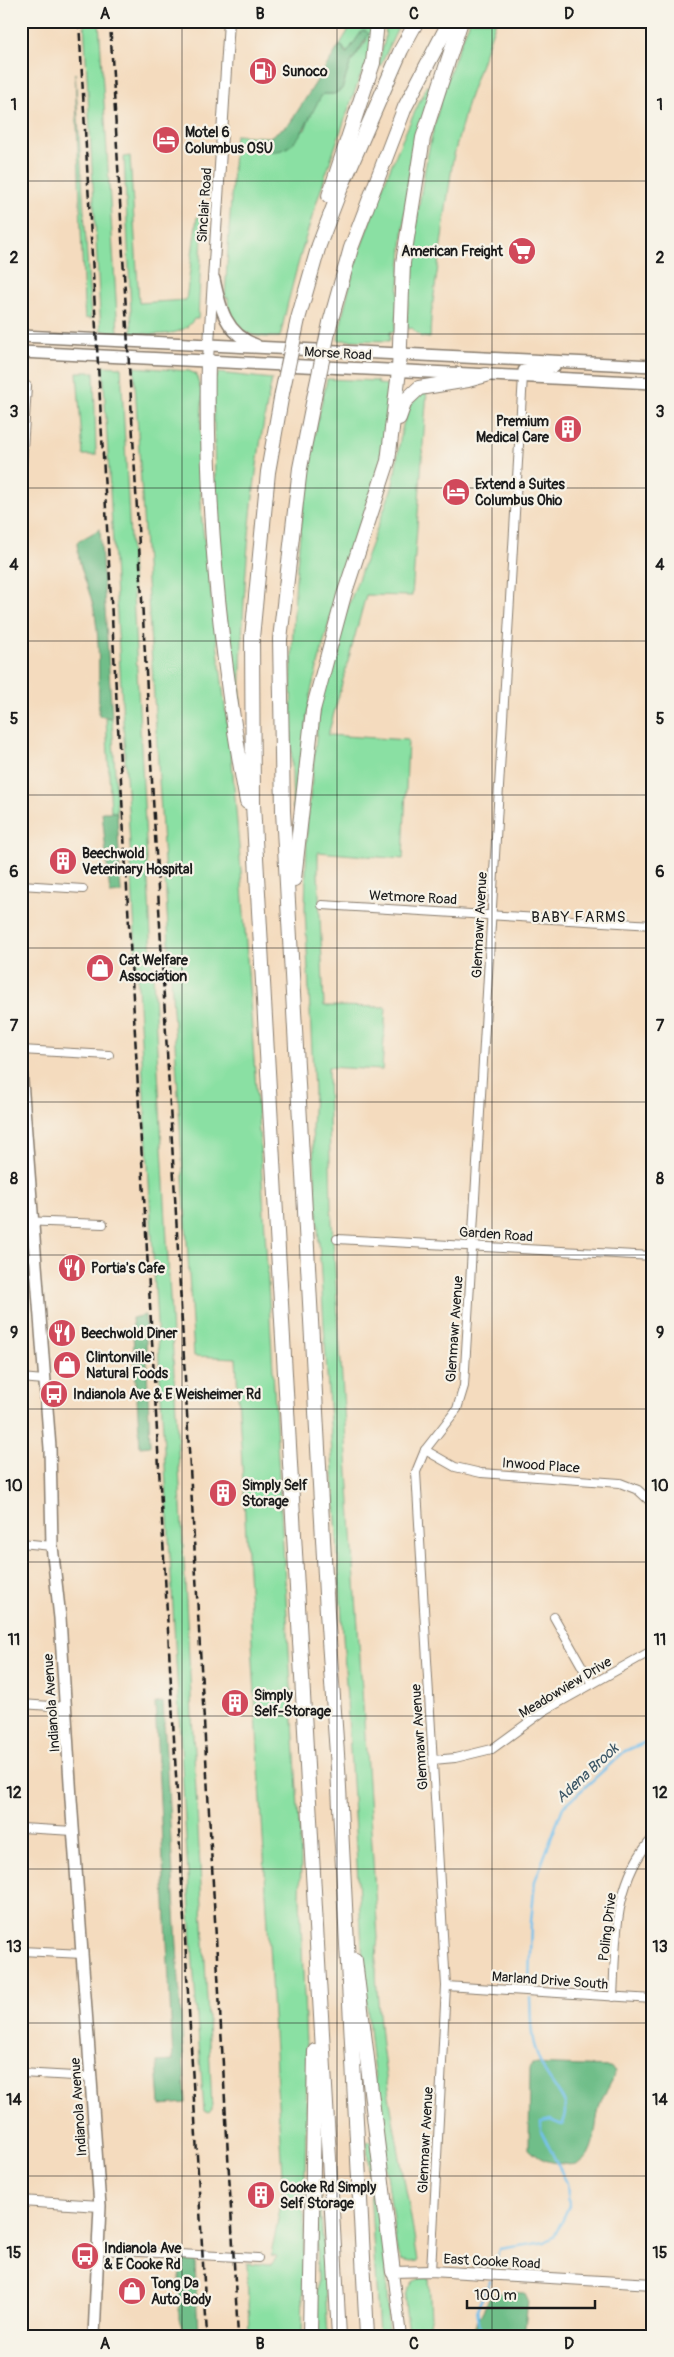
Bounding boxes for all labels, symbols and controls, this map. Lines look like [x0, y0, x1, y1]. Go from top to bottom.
text: A [100, 4, 111, 24]
text: B [255, 4, 265, 24]
text: C [409, 4, 419, 24]
text: D [564, 4, 574, 24]
fuel station icon: Sunoco [248, 56, 278, 86]
place label: Sunoco [282, 63, 328, 80]
text: 1 [11, 95, 17, 115]
text: 1 [657, 95, 663, 115]
place label: Motel 6 Columbus OSU [185, 124, 273, 157]
hotel icon: Motel 6 Columbus OSU [151, 125, 181, 155]
street label: Sinclair Road [193, 167, 216, 243]
supermarket icon: American Freight [507, 236, 537, 266]
place label: American Freight [401, 243, 503, 260]
text: 2 [10, 248, 19, 268]
text: 2 [656, 248, 665, 268]
street label: Morse Road [304, 343, 372, 364]
text: 3 [10, 402, 19, 422]
text: 3 [656, 402, 665, 422]
place label: Premium Medical Care [476, 413, 550, 446]
building icon: Premium Medical Care [553, 414, 583, 444]
place label: Extend a Suites Columbus Ohio [475, 476, 565, 509]
hotel icon: Extend a Suites Columbus Ohio [441, 477, 471, 507]
text: 4 [9, 555, 19, 575]
text: 4 [655, 555, 665, 575]
text: 5 [10, 709, 19, 729]
text: 5 [656, 709, 665, 729]
place label: Beechwold Veterinary Hospital [82, 845, 193, 878]
building icon: Beechwold Veterinary Hospital [48, 846, 78, 876]
text: 6 [9, 862, 19, 882]
text: 6 [655, 862, 665, 882]
street label: Glenmawr Avenue [468, 871, 491, 979]
street label: Wetmore Road [369, 887, 458, 908]
district label: BABY FARMS [531, 908, 627, 927]
place label: Cat Welfare Association [119, 952, 189, 985]
shop icon: Cat Welfare Association [85, 953, 115, 983]
text: 7 [10, 1016, 19, 1036]
text: 7 [656, 1016, 665, 1036]
text: 8 [10, 1169, 18, 1189]
text: 8 [656, 1169, 664, 1189]
street label: Garden Road [458, 1223, 534, 1246]
restaurant icon: Portia's Cafe [57, 1253, 87, 1283]
place label: Portia's Cafe [91, 1260, 166, 1277]
street label: Glenmawr Avenue [442, 1275, 467, 1383]
restaurant icon: Beechwold Diner [47, 1318, 77, 1348]
text: 9 [10, 1323, 18, 1343]
text: 9 [656, 1323, 664, 1343]
place label: Beechwold Diner [81, 1325, 179, 1342]
place label: Clintonville Natural Foods [86, 1349, 169, 1382]
shop icon: Clintonville Natural Foods [52, 1350, 82, 1380]
bus stop icon: Indianola Ave & E Weisheimer Rd [39, 1379, 69, 1409]
place label: Indianola Ave & E Weisheimer Rd [73, 1386, 261, 1403]
street label: Inwood Place [502, 1454, 580, 1477]
text: 10 [5, 1476, 23, 1496]
text: 10 [651, 1476, 669, 1496]
place label: Simply Self Storage [242, 1477, 308, 1510]
building icon: Simply Self Storage [208, 1478, 238, 1508]
text: 11 [8, 1630, 20, 1650]
text: 11 [654, 1630, 666, 1650]
street label: Indianola Avenue [40, 1653, 63, 1753]
street label: Meadowview Drive [516, 1653, 615, 1722]
street label: Glenmawr Avenue [407, 1683, 432, 1791]
place label: Simply Self-Storage [254, 1687, 332, 1720]
building icon: Simply Self-Storage [220, 1688, 250, 1718]
water label: Adena Brook [552, 1738, 624, 1807]
text: 12 [6, 1783, 22, 1803]
text: 12 [652, 1783, 668, 1803]
street label: Poling Drive [595, 1892, 620, 1962]
text: 13 [6, 1937, 22, 1957]
text: 13 [652, 1937, 668, 1957]
street label: Marland Drive South [491, 1968, 609, 1993]
street label: Indianola Avenue [67, 2057, 90, 2157]
street label: Glenmawr Avenue [414, 2086, 437, 2194]
text: 14 [6, 2090, 22, 2110]
text: 14 [652, 2090, 668, 2110]
place label: Cooke Rd Simply Self Storage [280, 2179, 376, 2212]
building icon: Cooke Rd Simply Self Storage [246, 2180, 276, 2210]
place label: Indianola Ave & E Cooke Rd [104, 2240, 182, 2273]
bus stop icon: Indianola Ave & E Cooke Rd [70, 2241, 100, 2271]
text: 15 [7, 2243, 22, 2263]
text: 15 [653, 2243, 668, 2263]
street label: East Cooke Road [443, 2250, 541, 2273]
place label: Tong Da Auto Body [150, 2275, 211, 2308]
shop icon: Tong Da Auto Body [117, 2276, 147, 2306]
scale bar [467, 2277, 594, 2309]
text: 100 m [474, 2286, 517, 2305]
text: A [100, 2334, 111, 2354]
text: B [255, 2334, 265, 2354]
text: C [409, 2334, 419, 2354]
text: D [564, 2334, 574, 2354]

